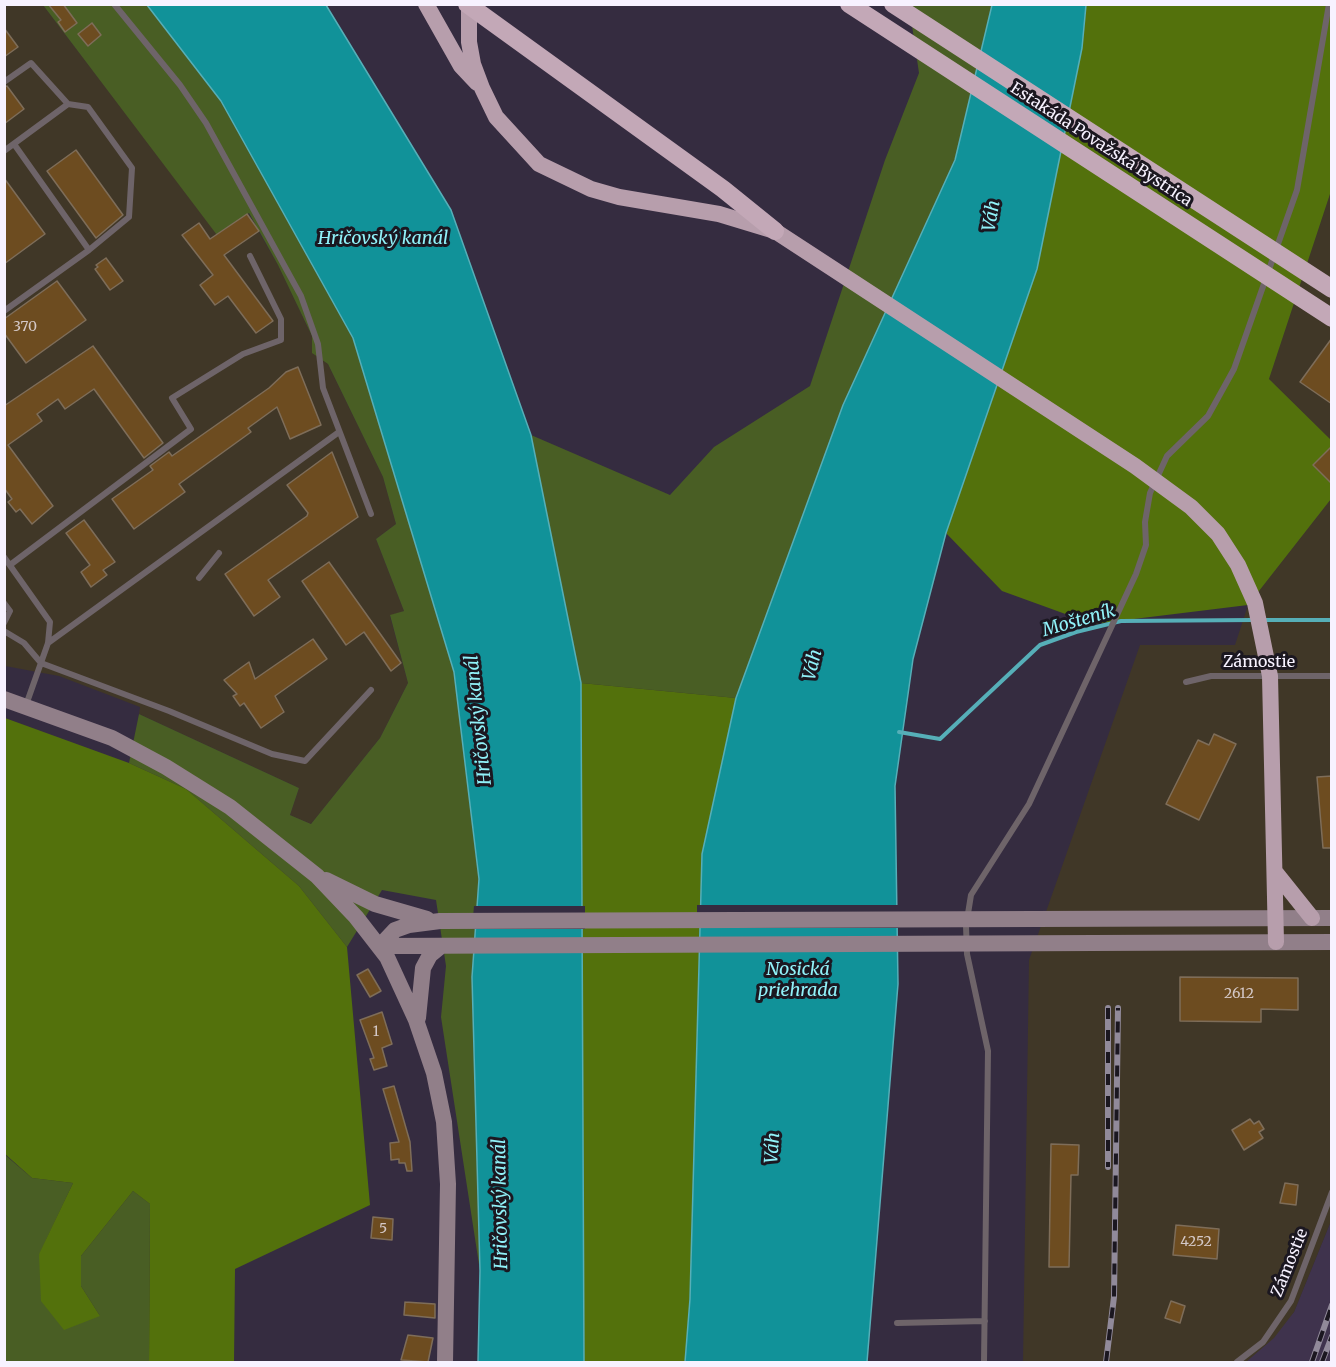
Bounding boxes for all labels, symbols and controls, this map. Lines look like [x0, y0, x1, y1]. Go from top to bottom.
street label: Estakáda Považská Bystrica [1006, 79, 1196, 211]
water label: Váh [979, 199, 1005, 233]
water label: Hričovský kanál [318, 228, 448, 250]
house number: 370 [13, 319, 37, 335]
water label: Mošteník [1040, 600, 1118, 642]
water label: Váh [799, 647, 827, 683]
street label: Zámostie [1223, 652, 1295, 672]
water label: Hričovský kanál [461, 654, 497, 786]
water label: Nosická priehrada [758, 959, 838, 1002]
house number: 2612 [1224, 986, 1254, 1002]
house number: 1 [373, 1024, 379, 1040]
water label: Váh [761, 1132, 785, 1164]
water label: Hričovský kanál [489, 1138, 513, 1270]
house number: 5 [379, 1221, 387, 1237]
street label: Zámostie [1268, 1226, 1312, 1300]
house number: 4252 [1180, 1234, 1212, 1250]

